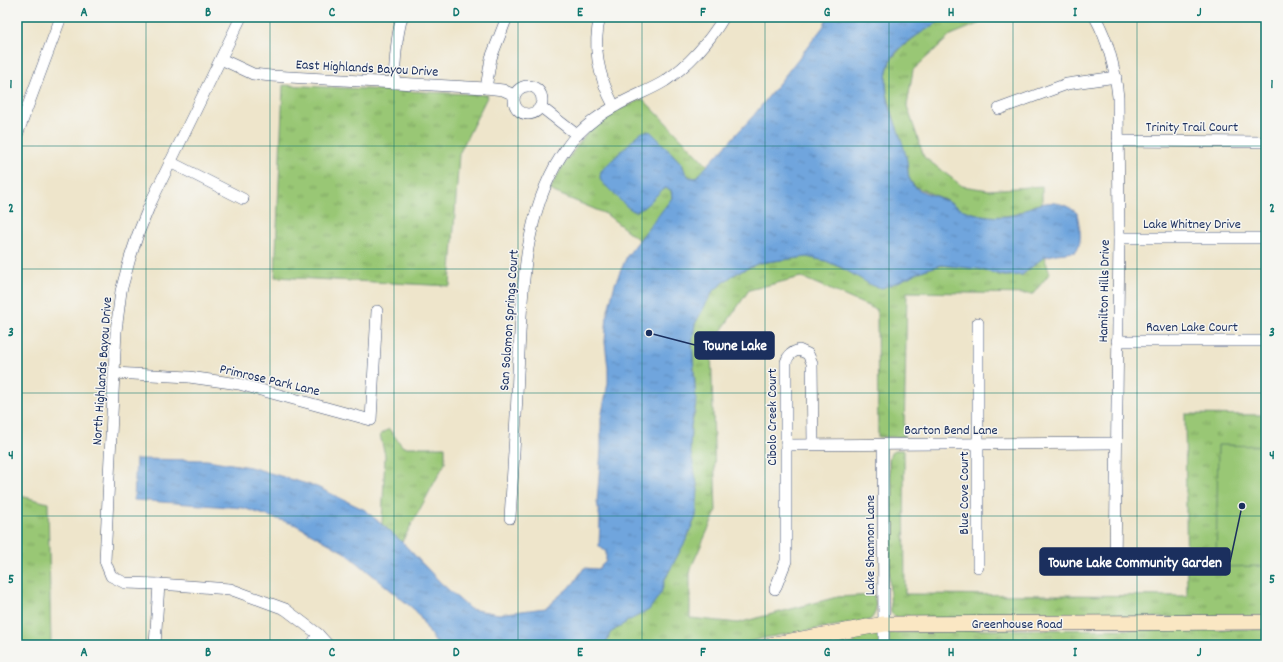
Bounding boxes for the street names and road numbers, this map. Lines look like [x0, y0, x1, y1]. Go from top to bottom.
street label: East Highlands Bayou Drive [295, 55, 439, 83]
street label: Trinity Trail Court [1146, 118, 1238, 138]
street label: Lake Whitney Drive [1143, 215, 1241, 235]
street label: Hamilton Hills Drive [1094, 239, 1116, 343]
street label: San Solomon Springs Court [495, 249, 525, 391]
street label: North Highlands Bayou Drive [88, 296, 118, 446]
street label: Raven Lake Court [1146, 318, 1238, 338]
street label: Primrose Park Lane [217, 360, 322, 402]
street label: Cibolo Creek Court [763, 368, 783, 466]
street label: Barton Bend Lane [904, 421, 998, 441]
street label: Blue Cove Court [955, 451, 975, 535]
street label: Lake Shannon Lane [861, 495, 881, 595]
street label: Greenhouse Road [971, 615, 1063, 635]

